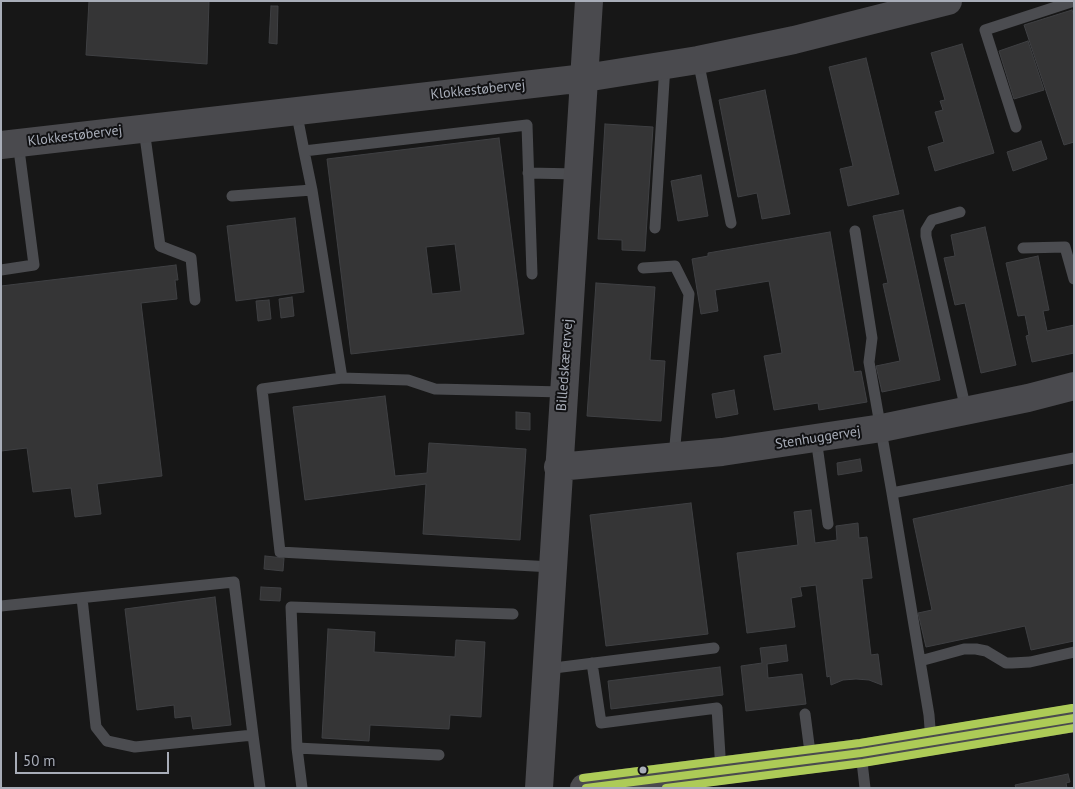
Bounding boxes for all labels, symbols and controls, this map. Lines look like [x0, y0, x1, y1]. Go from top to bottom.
street label: Klokkestøbervej [430, 77, 526, 103]
street label: Klokkestøbervej [27, 122, 123, 150]
street label: Billedskærervej [553, 318, 577, 412]
street label: Stenhuggervej [774, 423, 862, 453]
scale bar [18, 742, 171, 774]
text: 50 m [23, 751, 56, 770]
unlabelled marker [638, 765, 648, 775]

